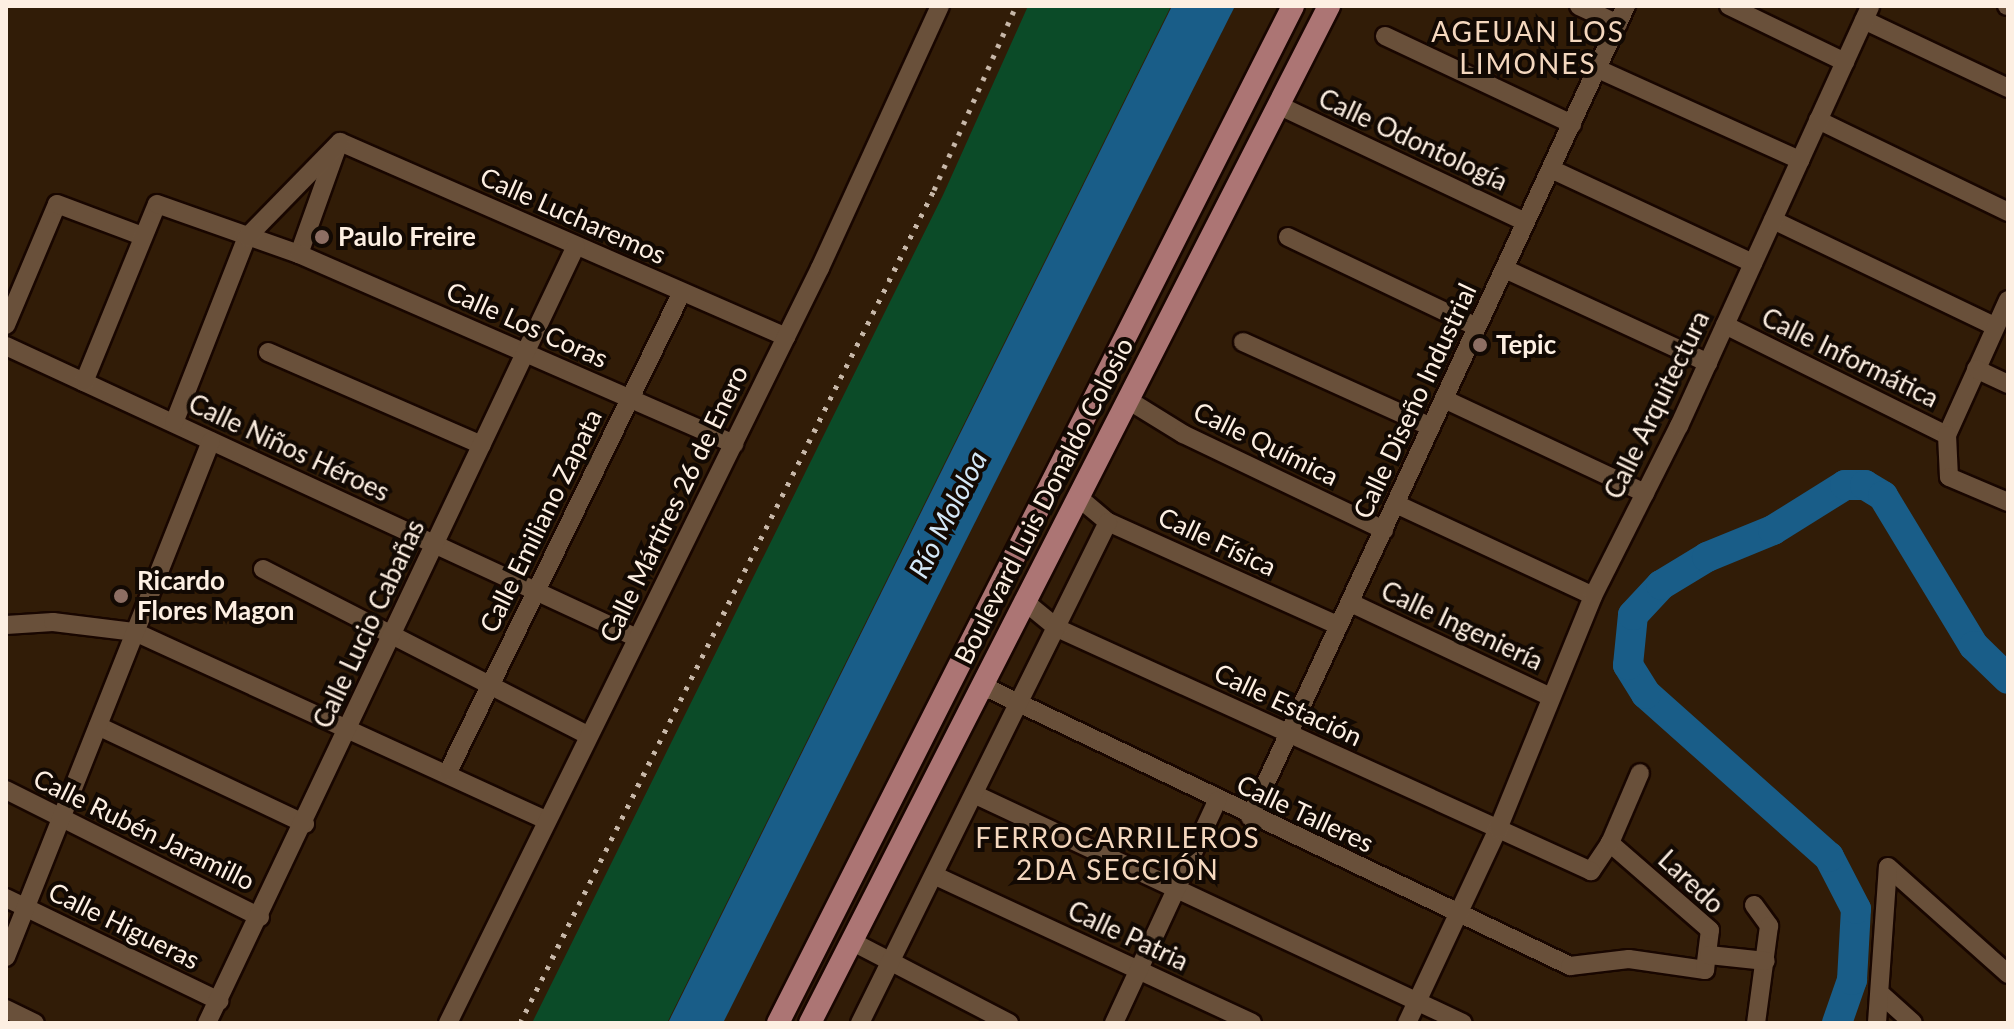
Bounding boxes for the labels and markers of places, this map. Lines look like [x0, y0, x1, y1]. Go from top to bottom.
place label: Paulo Freire [338, 221, 476, 253]
marker: Paulo Freire [313, 228, 331, 246]
place label: Tepic [1496, 329, 1556, 361]
marker: Tepic [1471, 336, 1489, 354]
place label: Ricardo Flores Magon [137, 565, 294, 626]
marker: Ricardo Flores Magon [112, 587, 130, 605]

